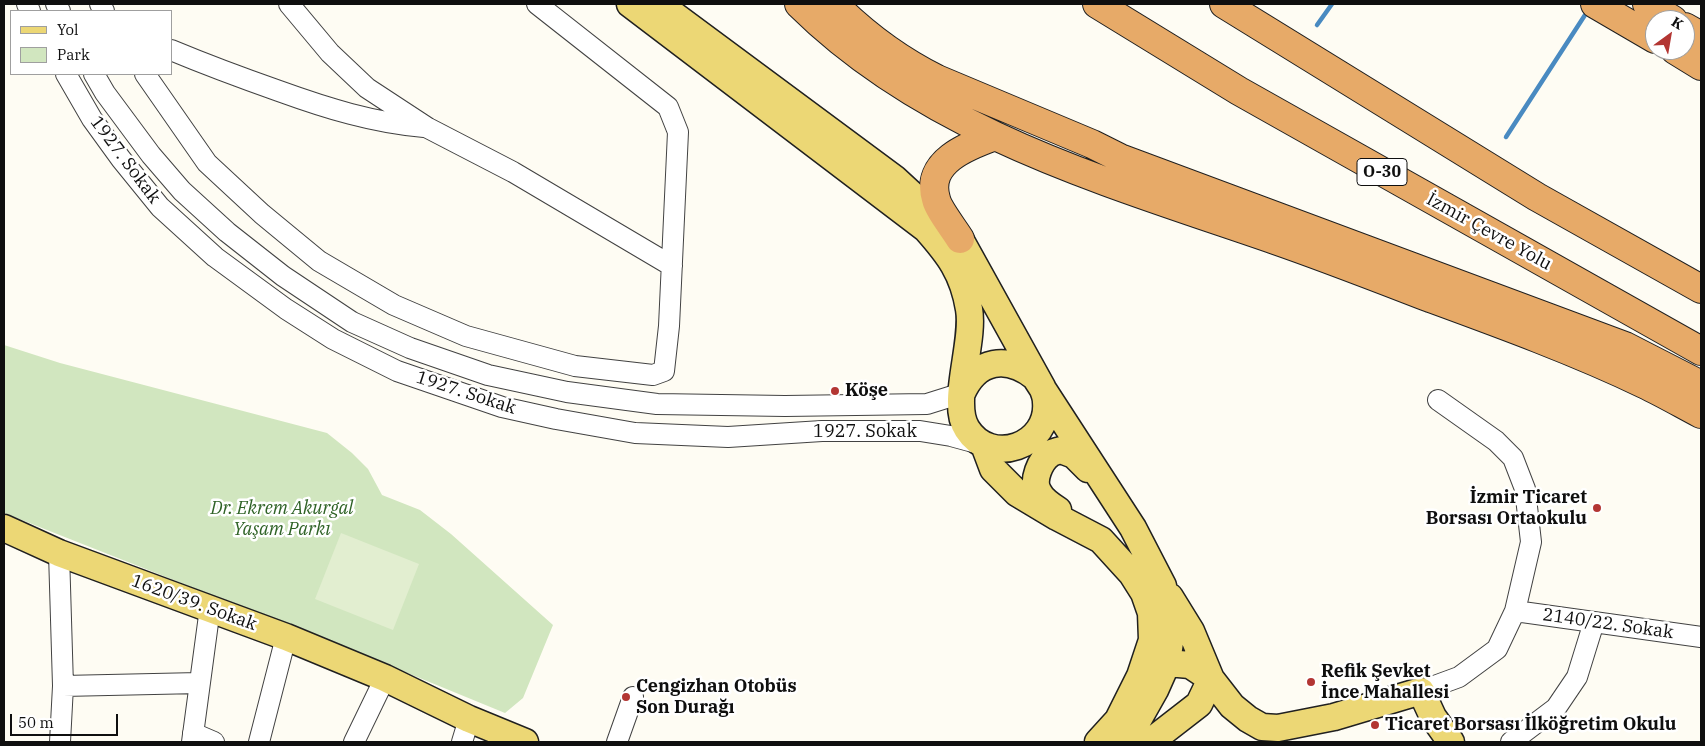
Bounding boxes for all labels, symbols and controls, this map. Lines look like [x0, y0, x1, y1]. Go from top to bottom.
legend [10, 10, 172, 75]
north arrow [1645, 10, 1695, 60]
text: K [1668, 13, 1687, 34]
text: Yol [57, 20, 78, 39]
text: Park [57, 45, 90, 64]
street label: 1927. Sokak [85, 112, 165, 208]
road number: O-30 [1357, 158, 1407, 186]
street label: İzmir Çevre Yolu [1423, 189, 1555, 275]
street label: 1927. Sokak [413, 367, 519, 419]
place label: Köşe [845, 380, 888, 402]
marker: Köşe [829, 385, 841, 397]
street label: 1927. Sokak [813, 421, 917, 443]
place label: İzmir Ticaret Borsası Ortaokulu [1426, 487, 1587, 530]
park label: Dr. Ekrem Akurgal Yaşam Parkı [211, 498, 353, 540]
marker: İzmir Ticaret Borsası Ortaokulu [1591, 502, 1603, 514]
street label: 1620/39. Sokak [128, 570, 260, 636]
street label: 2140/22. Sokak [1541, 604, 1675, 644]
place label: Refik Şevket İnce Mahallesi [1321, 661, 1449, 704]
place label: Cengizhan Otobüs Son Durağı [636, 676, 797, 719]
marker: Refik Şevket İnce Mahallesi [1305, 676, 1317, 688]
marker: Cengizhan Otobüs Son Durağı [620, 691, 632, 703]
scale bar [12, 704, 120, 736]
text: 50 m [18, 713, 54, 732]
place label: Ticaret Borsası İlköğretim Okulu [1385, 714, 1676, 736]
marker: Ticaret Borsası İlköğretim Okulu [1369, 719, 1381, 731]

